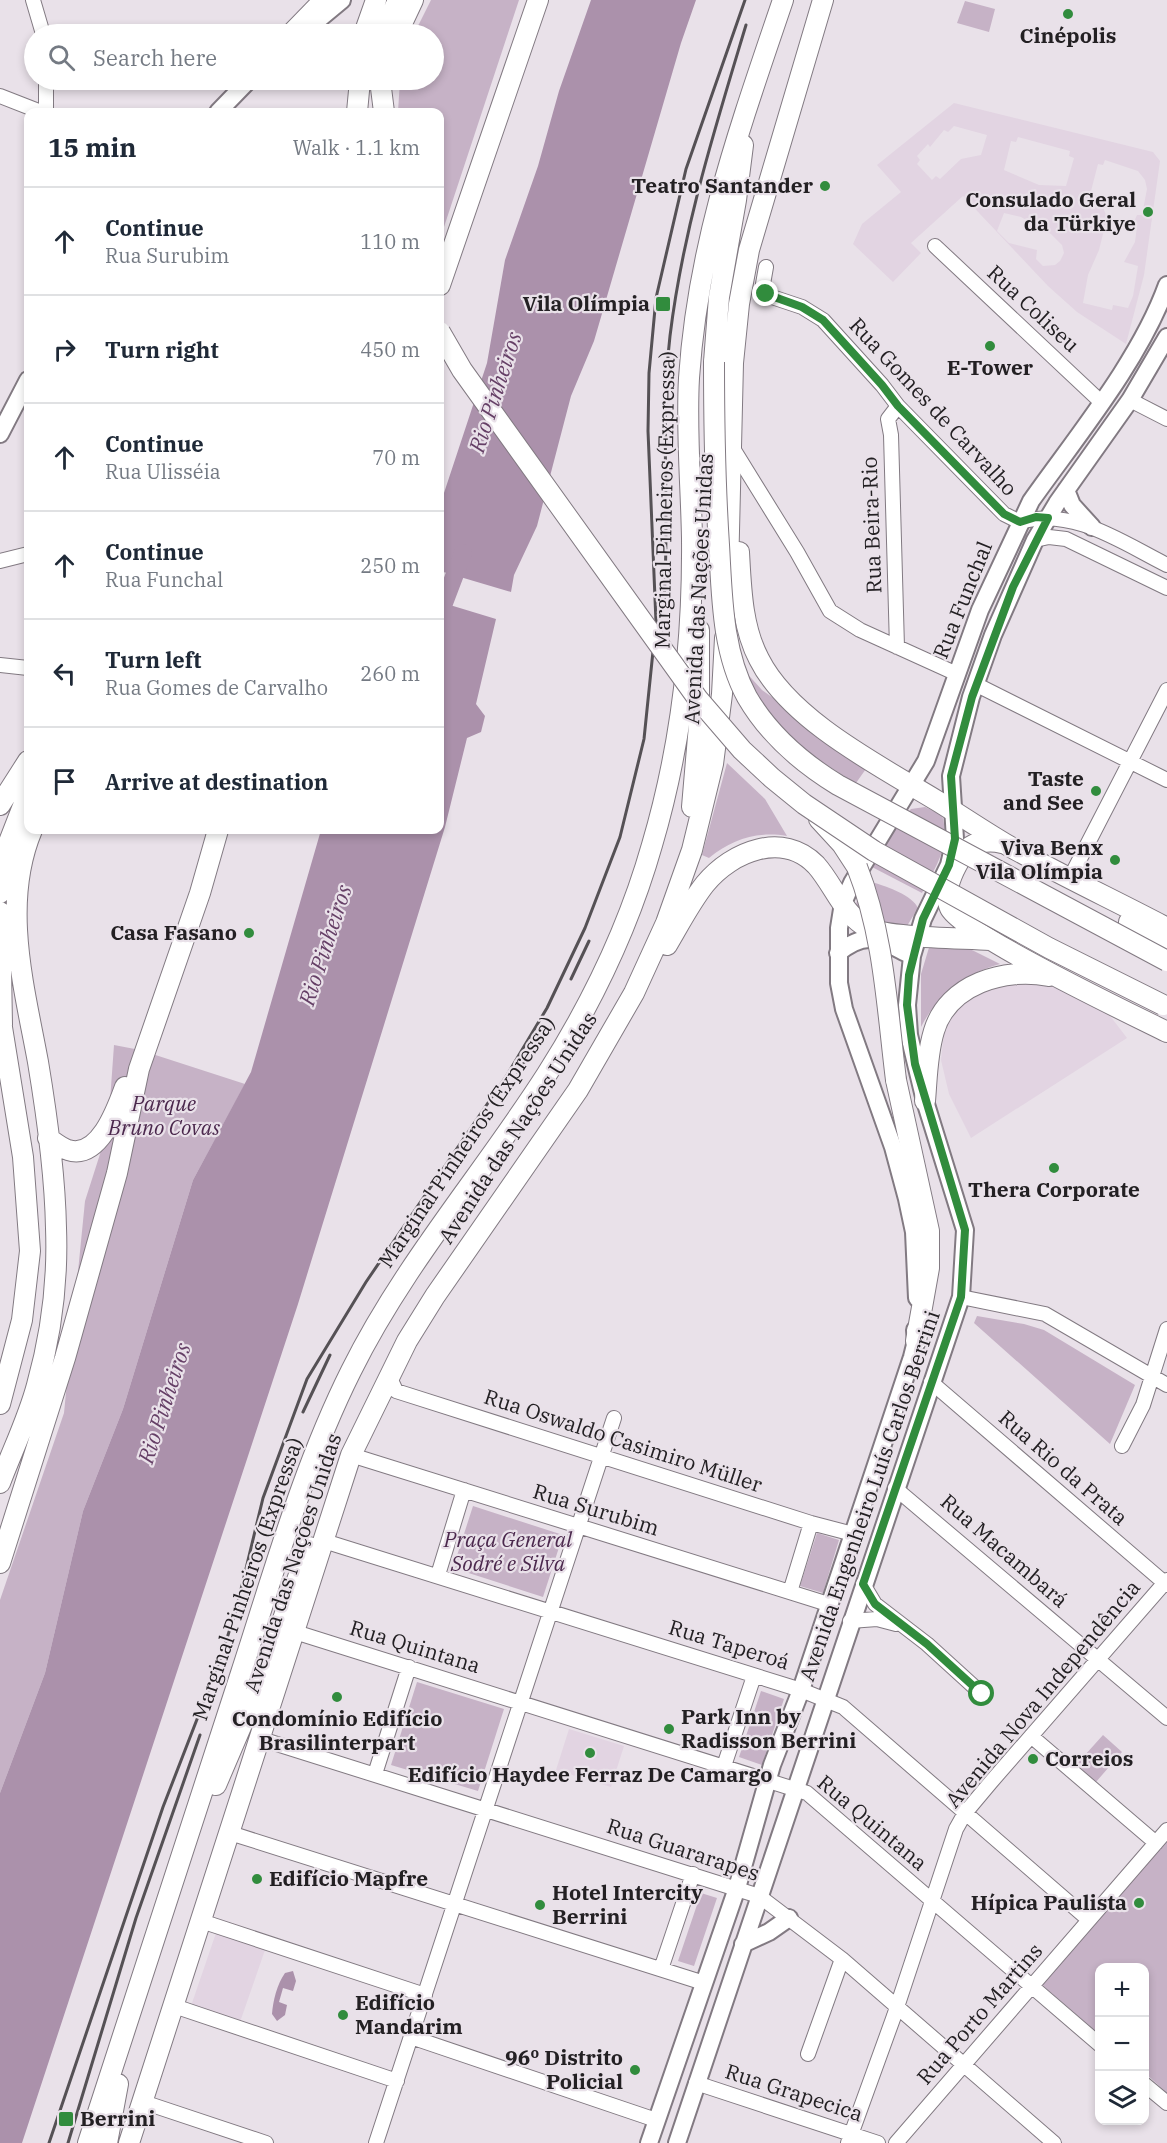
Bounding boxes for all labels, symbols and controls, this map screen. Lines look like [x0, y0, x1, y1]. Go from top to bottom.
marker: Cinépolis [1061, 7, 1075, 21]
place label: Cinépolis [1020, 21, 1116, 49]
search box [24, 24, 444, 90]
icon: search [45, 41, 78, 74]
text: Search here [93, 43, 217, 72]
text: 15 min [48, 130, 136, 164]
text: Walk · 1.1 km [293, 134, 420, 161]
place label: Teatro Santander [631, 171, 814, 199]
marker: Teatro Santander [818, 179, 832, 193]
place label: Consulado Geral da Türkiye [965, 185, 1136, 237]
marker: Consulado Geral da Türkiye [1141, 205, 1155, 219]
text: Continue [105, 213, 204, 242]
icon: ahead [48, 225, 81, 258]
text: 110 m [360, 228, 420, 255]
text: Rua Surubim [105, 242, 229, 269]
street label: Rua Coliseu [982, 258, 1086, 358]
route end [752, 280, 778, 306]
place label: Vila Olímpia [523, 289, 650, 317]
marker: Vila Olímpia [654, 295, 672, 313]
street label: Rua Gomes de Carvalho [844, 311, 1024, 501]
water label: Rio Pinheiros [461, 327, 528, 457]
icon: right [48, 333, 81, 366]
text: Turn right [105, 335, 219, 364]
text: 450 m [360, 336, 420, 363]
marker: E-Tower [983, 339, 997, 353]
street label: Marginal Pinheiros (Expressa) [647, 351, 681, 649]
place label: E-Tower [947, 353, 1034, 381]
text: Continue [105, 429, 204, 458]
icon: ahead [48, 441, 81, 474]
text: 70 m [372, 444, 420, 471]
street label: Avenida das Nações Unidas [677, 453, 719, 725]
street label: Rua Beira-Rio [855, 456, 887, 594]
text: Rua Ulisséia [105, 458, 221, 485]
text: Continue [105, 537, 204, 566]
street label: Rua Funchal [926, 537, 998, 662]
icon: ahead [48, 549, 81, 582]
text: 250 m [360, 552, 420, 579]
text: Rua Funchal [105, 566, 223, 593]
text: Turn left [105, 645, 201, 674]
icon: left [48, 657, 81, 690]
text: 260 m [360, 660, 420, 687]
text: Rua Gomes de Carvalho [105, 674, 328, 701]
place label: Taste and See [1003, 764, 1084, 816]
icon: arrive [48, 765, 81, 798]
text: Arrive at destination [105, 767, 328, 796]
marker: Taste and See [1089, 784, 1103, 798]
place label: Viva Benx Vila Olímpia [976, 833, 1104, 885]
marker: Viva Benx Vila Olímpia [1108, 853, 1122, 867]
water label: Rio Pinheiros [291, 880, 358, 1010]
place label: Casa Fasano [110, 918, 237, 946]
marker: Casa Fasano [242, 926, 256, 940]
street label: Avenida das Nações Unidas [432, 1006, 603, 1249]
street label: Marginal Pinheiros (Expressa) [371, 1010, 561, 1273]
park label: Parque Bruno Covas [107, 1089, 220, 1141]
marker: Thera Corporate [1047, 1161, 1061, 1175]
place label: Thera Corporate [968, 1175, 1140, 1203]
street label: Avenida Engenheiro Luís Carlos Berrini [792, 1307, 946, 1685]
water label: Rio Pinheiros [130, 1338, 197, 1468]
street label: Rua Oswaldo Casimiro Müller [481, 1382, 767, 1499]
street label: Rua Rio da Prata [993, 1403, 1134, 1531]
street label: Avenida das Nações Unidas [237, 1429, 347, 1696]
street label: Marginal Pinheiros (Expressa) [185, 1433, 309, 1724]
street label: Rua Surubim [530, 1477, 663, 1542]
street label: Rua Macambará [935, 1487, 1074, 1613]
park label: Praça General Sodré e Silva [443, 1525, 573, 1577]
street label: Avenida Nova Independência [939, 1574, 1146, 1813]
street label: Rua Taperoá [666, 1612, 793, 1676]
street label: Rua Quintana [347, 1613, 484, 1679]
route start [968, 1680, 994, 1706]
marker: Condomínio Edifício Brasilinterpart [330, 1690, 344, 1704]
place label: Park Inn by Radisson Berrini [681, 1702, 856, 1754]
place label: Condomínio Edifício Brasilinterpart [232, 1704, 442, 1756]
marker: Park Inn by Radisson Berrini [662, 1722, 676, 1736]
place label: Correios [1045, 1744, 1134, 1772]
marker: Edifício Haydee Ferraz De Camargo [583, 1746, 597, 1760]
marker: Correios [1026, 1752, 1040, 1766]
place label: Edifício Haydee Ferraz De Camargo [408, 1760, 772, 1788]
street label: Rua Quintana [812, 1768, 933, 1876]
street label: Rua Guararapes [603, 1811, 763, 1887]
place label: Edifício Mapfre [269, 1864, 428, 1892]
marker: Edifício Mapfre [250, 1872, 264, 1886]
place label: Hotel Intercity Berrini [552, 1878, 703, 1930]
place label: Hípica Paulista [971, 1888, 1127, 1916]
marker: Hípica Paulista [1132, 1896, 1146, 1910]
marker: Hotel Intercity Berrini [533, 1898, 547, 1912]
street label: Rua Porto Martins [910, 1937, 1048, 2090]
map controls [1095, 1963, 1149, 2125]
button: + [1095, 1963, 1149, 2017]
place label: Edifício Mandarim [355, 1988, 463, 2040]
marker: Edifício Mandarim [336, 2008, 350, 2022]
button: − [1095, 2017, 1149, 2071]
place label: 96º Distrito Policial [505, 2043, 623, 2095]
street label: Rua Grapecica [722, 2057, 867, 2128]
marker: 96º Distrito Policial [628, 2063, 642, 2077]
button: layers [1095, 2071, 1149, 2125]
place label: Berrini [80, 2104, 155, 2132]
marker: Berrini [57, 2110, 75, 2128]

